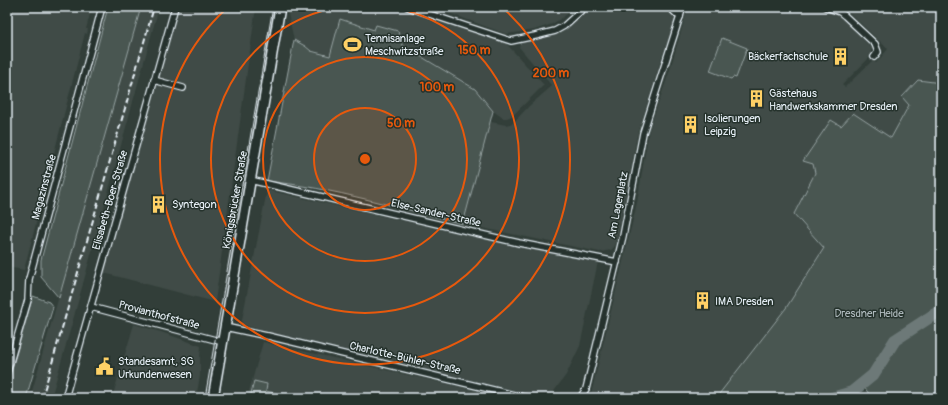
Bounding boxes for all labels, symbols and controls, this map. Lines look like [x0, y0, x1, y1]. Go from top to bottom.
place label: Tennisanlage Meschwitzstraße [365, 32, 444, 58]
sports icon: Tennisanlage Meschwitzstraße [342, 34, 362, 54]
text: 150 m [458, 43, 491, 58]
building icon: Bäckerfachschule [831, 46, 851, 66]
place label: Bäckerfachschule [748, 50, 829, 63]
text: 200 m [533, 66, 570, 81]
text: 100 m [420, 80, 455, 95]
place label: Gästehaus Handwerkskammer Dresden [769, 87, 898, 113]
building icon: Gästehaus Handwerkskammer Dresden [746, 89, 766, 109]
place label: Isolierungen Leipzig [704, 112, 761, 138]
building icon: Isolierungen Leipzig [681, 114, 701, 134]
text: 50 m [387, 116, 415, 131]
street label: Elisabeth-Boer-Straße [90, 148, 131, 251]
street label: Königsbrücker Straße [220, 149, 250, 250]
street label: Magazinstraße [29, 152, 59, 221]
centre of rings [358, 152, 372, 166]
street label: Am Lagerplatz [605, 170, 631, 240]
building icon: Syntegon [149, 194, 169, 214]
street label: Else-Sander-Straße [390, 196, 483, 230]
place label: Syntegon [172, 198, 217, 211]
building icon: IMA Dresden [692, 291, 712, 311]
place label: IMA Dresden [715, 295, 773, 308]
street label: Provianthofstraße [117, 298, 201, 332]
park label: Dresdner Heide [834, 307, 904, 320]
street label: Charlotte-Bühler-Straße [348, 339, 462, 377]
place label: Standesamt, SG Urkundenwesen [118, 355, 194, 381]
public building icon: Standesamt, SG Urkundenwesen [95, 357, 115, 377]

